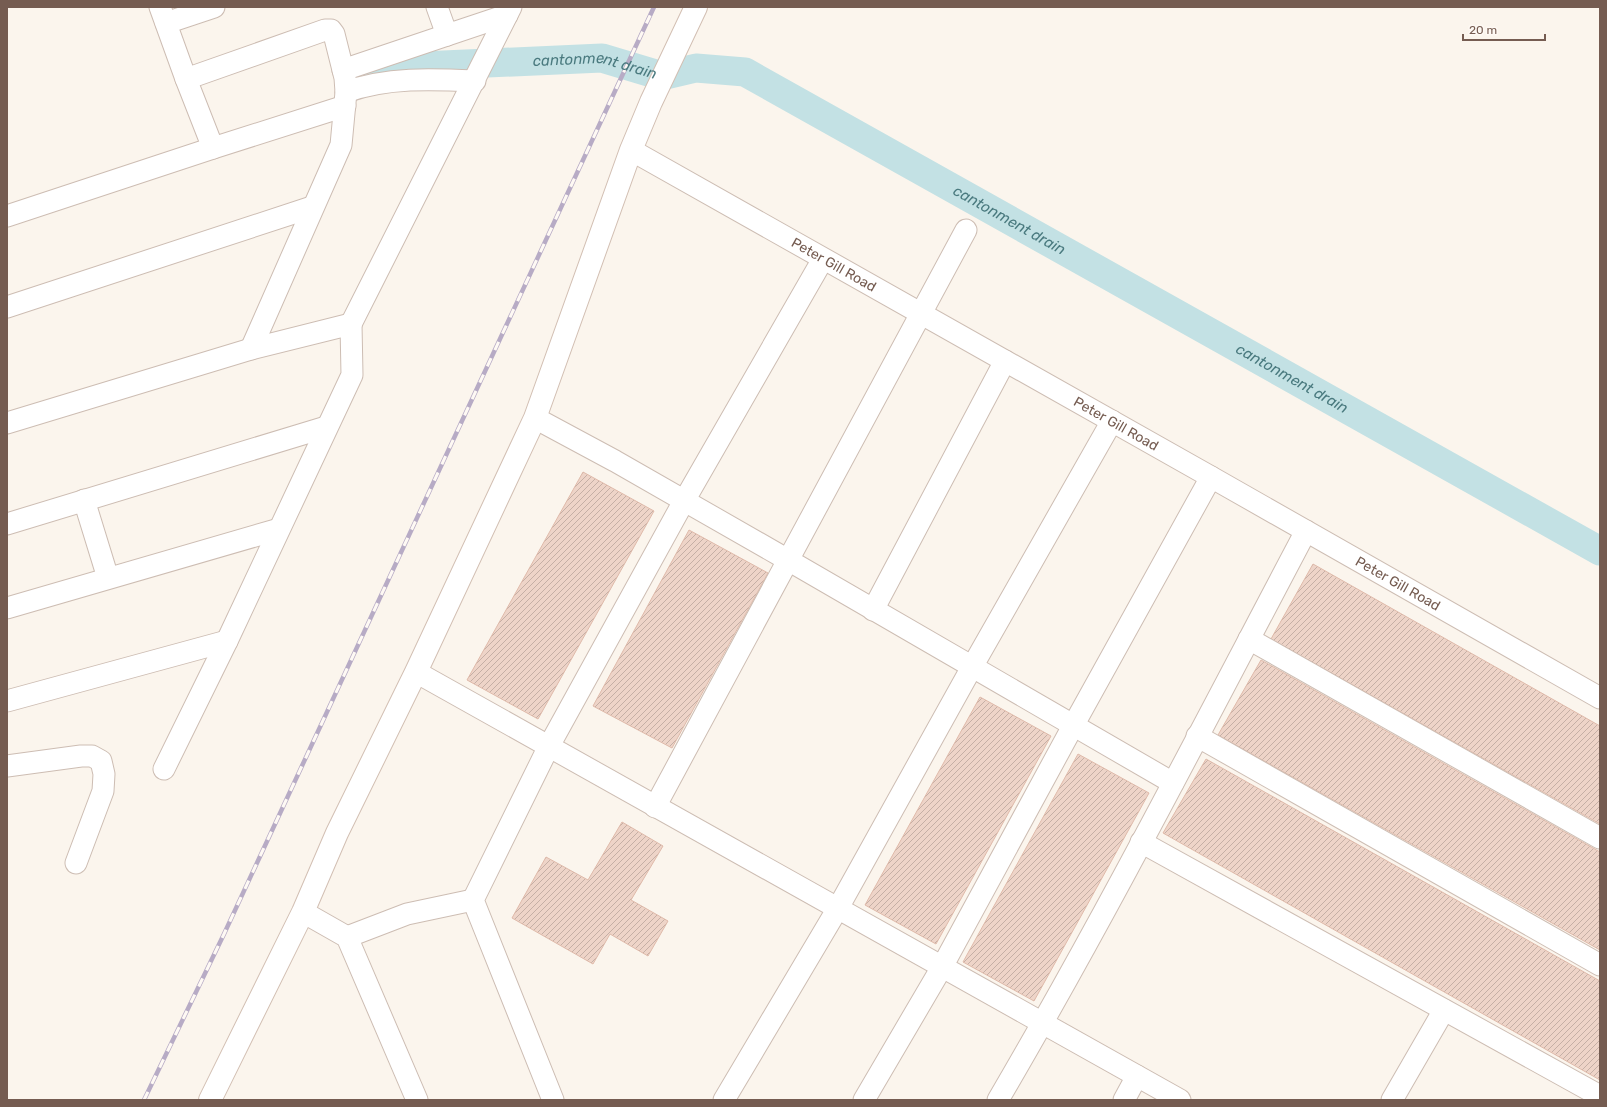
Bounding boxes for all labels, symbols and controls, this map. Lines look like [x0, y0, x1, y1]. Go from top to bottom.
scale bar [1463, 16, 1545, 42]
text: 20 m [1469, 23, 1497, 37]
water label: cantonment drain [532, 49, 659, 83]
water label: cantonment drain [950, 181, 1069, 259]
street label: Peter Gill Road [788, 234, 879, 295]
water label: cantonment drain [1233, 340, 1351, 417]
street label: Peter Gill Road [1071, 393, 1162, 454]
street label: Peter Gill Road [1353, 552, 1444, 614]

